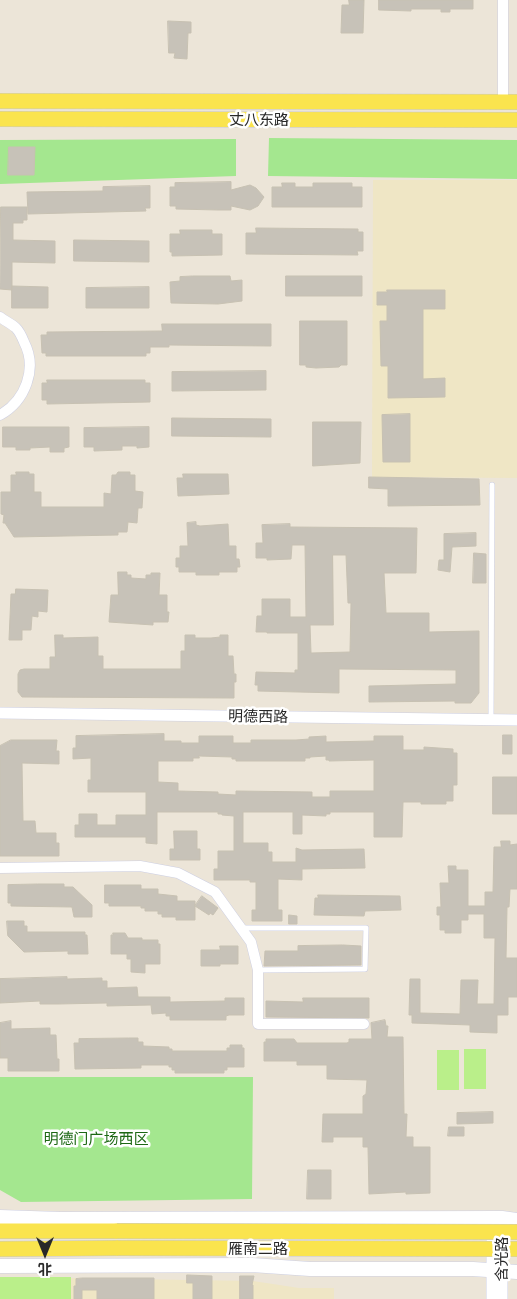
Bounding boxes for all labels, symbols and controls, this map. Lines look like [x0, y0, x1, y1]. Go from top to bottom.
street label: 丈八东路 [229, 111, 289, 129]
street label: 明德西路 [228, 707, 288, 727]
park label: 明德门广场西区 [44, 1130, 148, 1148]
north arrow [20, 1229, 70, 1279]
street label: 含光路 [493, 1237, 511, 1281]
street label: 雁南二路 [228, 1240, 288, 1258]
text: 北 [38, 1261, 52, 1277]

